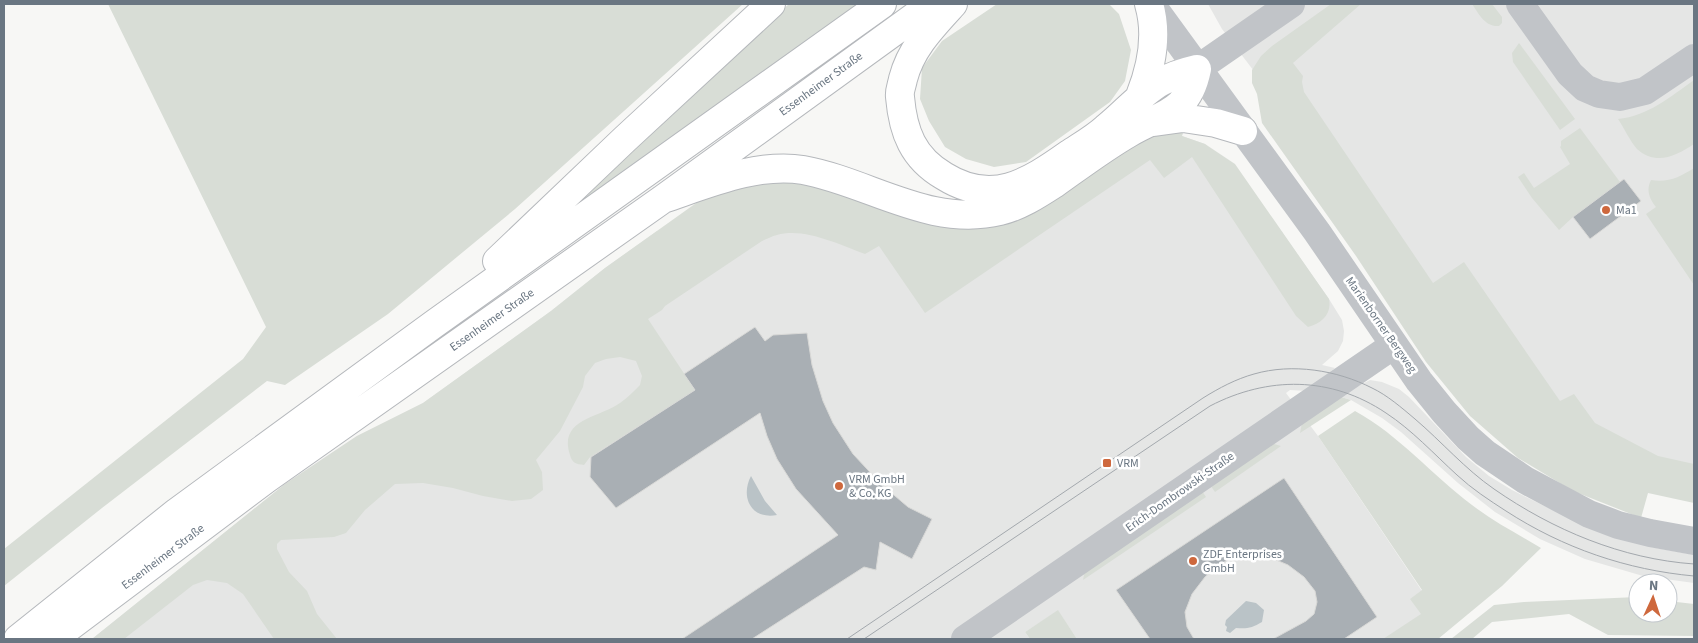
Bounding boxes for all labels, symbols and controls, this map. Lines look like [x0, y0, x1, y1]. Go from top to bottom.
street label: Essenheimer Straße [776, 48, 866, 120]
place label: Ma1 [1616, 202, 1637, 219]
marker: Ma1 [1600, 204, 1612, 216]
street label: Marienborner Bergweg [1341, 273, 1421, 377]
street label: Essenheimer Straße [446, 284, 538, 356]
street label: Erich-Dombrowski-Straße [1122, 448, 1238, 536]
place label: VRM [1117, 455, 1139, 472]
marker: VRM [1101, 457, 1113, 469]
place label: VRM GmbH & Co. KG [849, 471, 905, 502]
marker: VRM GmbH & Co. KG [833, 480, 845, 492]
street label: Essenheimer Straße [118, 520, 208, 594]
place label: ZDF Enterprises GmbH [1203, 546, 1282, 577]
marker: ZDF Enterprises GmbH [1187, 555, 1199, 567]
north arrow [1628, 573, 1678, 623]
text: N [1648, 576, 1659, 596]

